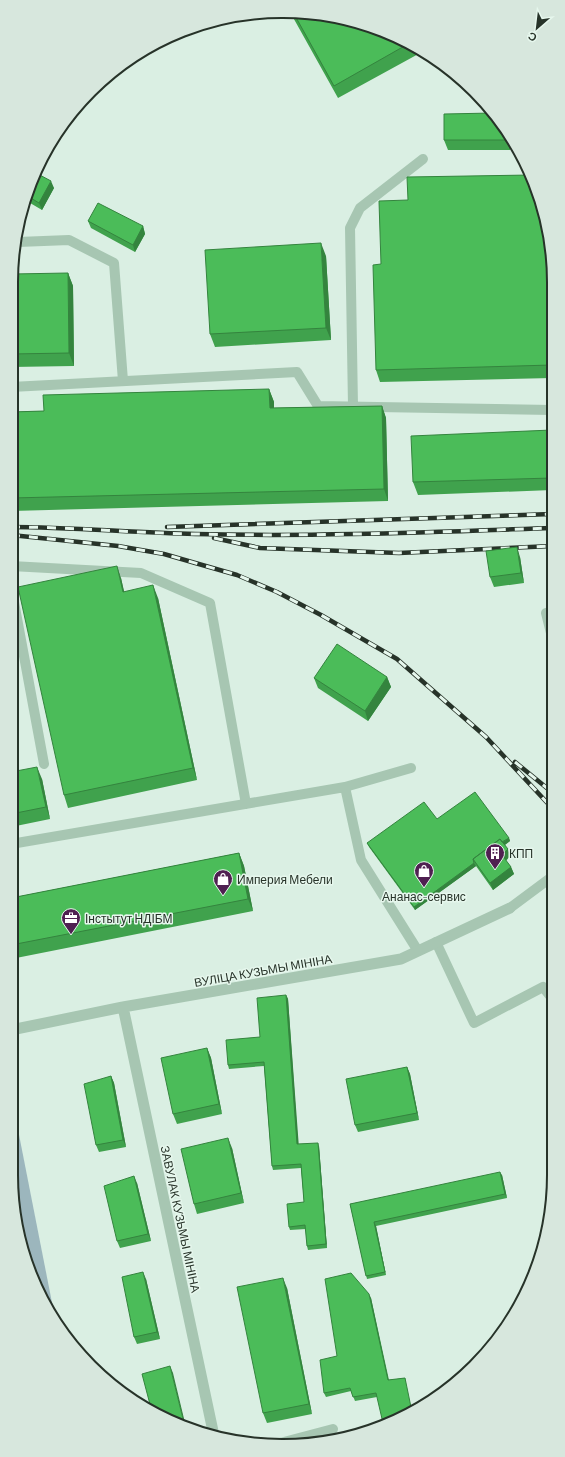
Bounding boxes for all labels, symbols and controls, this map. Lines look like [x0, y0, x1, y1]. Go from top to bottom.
north arrow [517, 8, 557, 48]
text: С [525, 30, 539, 45]
building icon: КПП [484, 842, 506, 870]
place label: КПП [509, 846, 533, 860]
shop icon: Ананас-сервис [413, 860, 435, 888]
shop icon: Империя Мебели [212, 868, 234, 896]
place label: Империя Мебели [237, 872, 333, 887]
place label: Ананас-сервис [382, 889, 466, 904]
office icon: Інстытут НДІБМ [60, 907, 82, 935]
place label: Інстытут НДІБМ [85, 911, 173, 926]
street label: ВУЛІЦА КУЗЬМЫ МІНІНА [193, 951, 333, 990]
street label: ЗАВУЛАК КУЗЬМЫ МІНІНА [159, 1144, 203, 1294]

